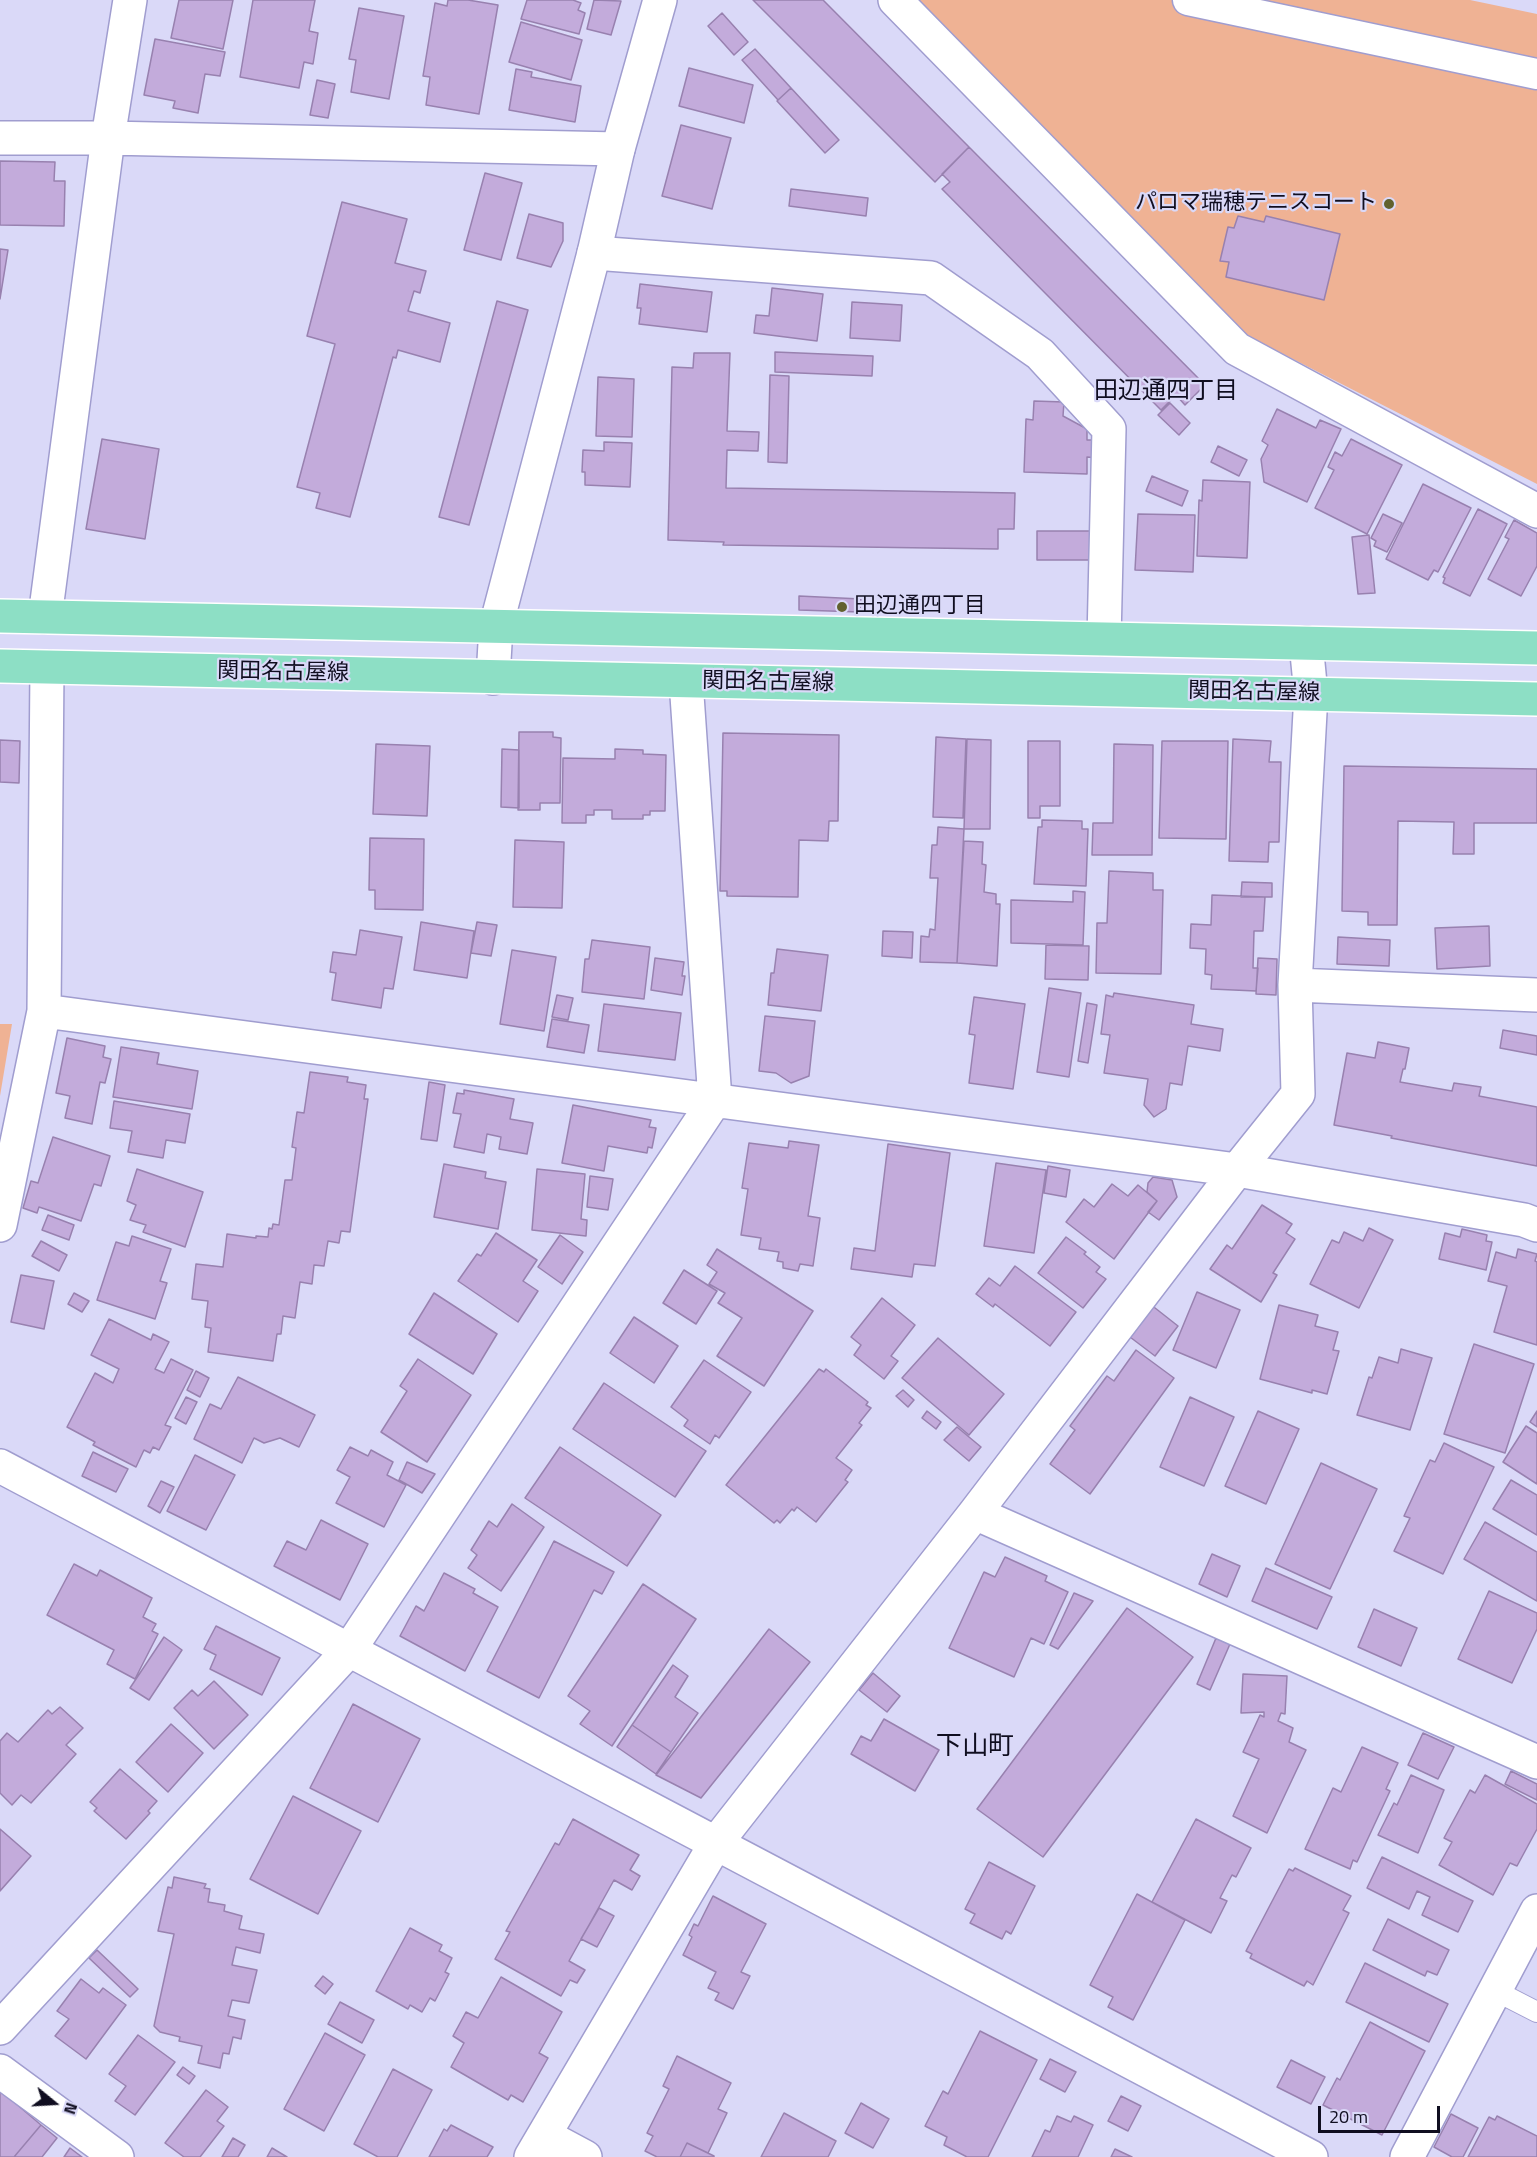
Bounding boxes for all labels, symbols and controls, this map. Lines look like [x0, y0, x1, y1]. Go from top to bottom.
place label: パロマ瑞穂テニスコート [1135, 191, 1377, 217]
marker: パロマ瑞穂テニスコート [1382, 197, 1396, 211]
district label: 田辺通四丁目 [1094, 378, 1238, 406]
place label: 田辺通四丁目 [854, 594, 986, 620]
marker: 田辺通四丁目 [835, 600, 849, 614]
street label: 関田名古屋線 [217, 659, 349, 687]
street label: 関田名古屋線 [702, 669, 834, 697]
street label: 関田名古屋線 [1188, 679, 1320, 707]
district label: 下山町 [936, 1732, 1014, 1764]
north arrow [24, 2073, 84, 2133]
scale bar [1321, 2094, 1442, 2132]
text: N [58, 2100, 84, 2118]
text: 20 m [1329, 2103, 1368, 2130]

